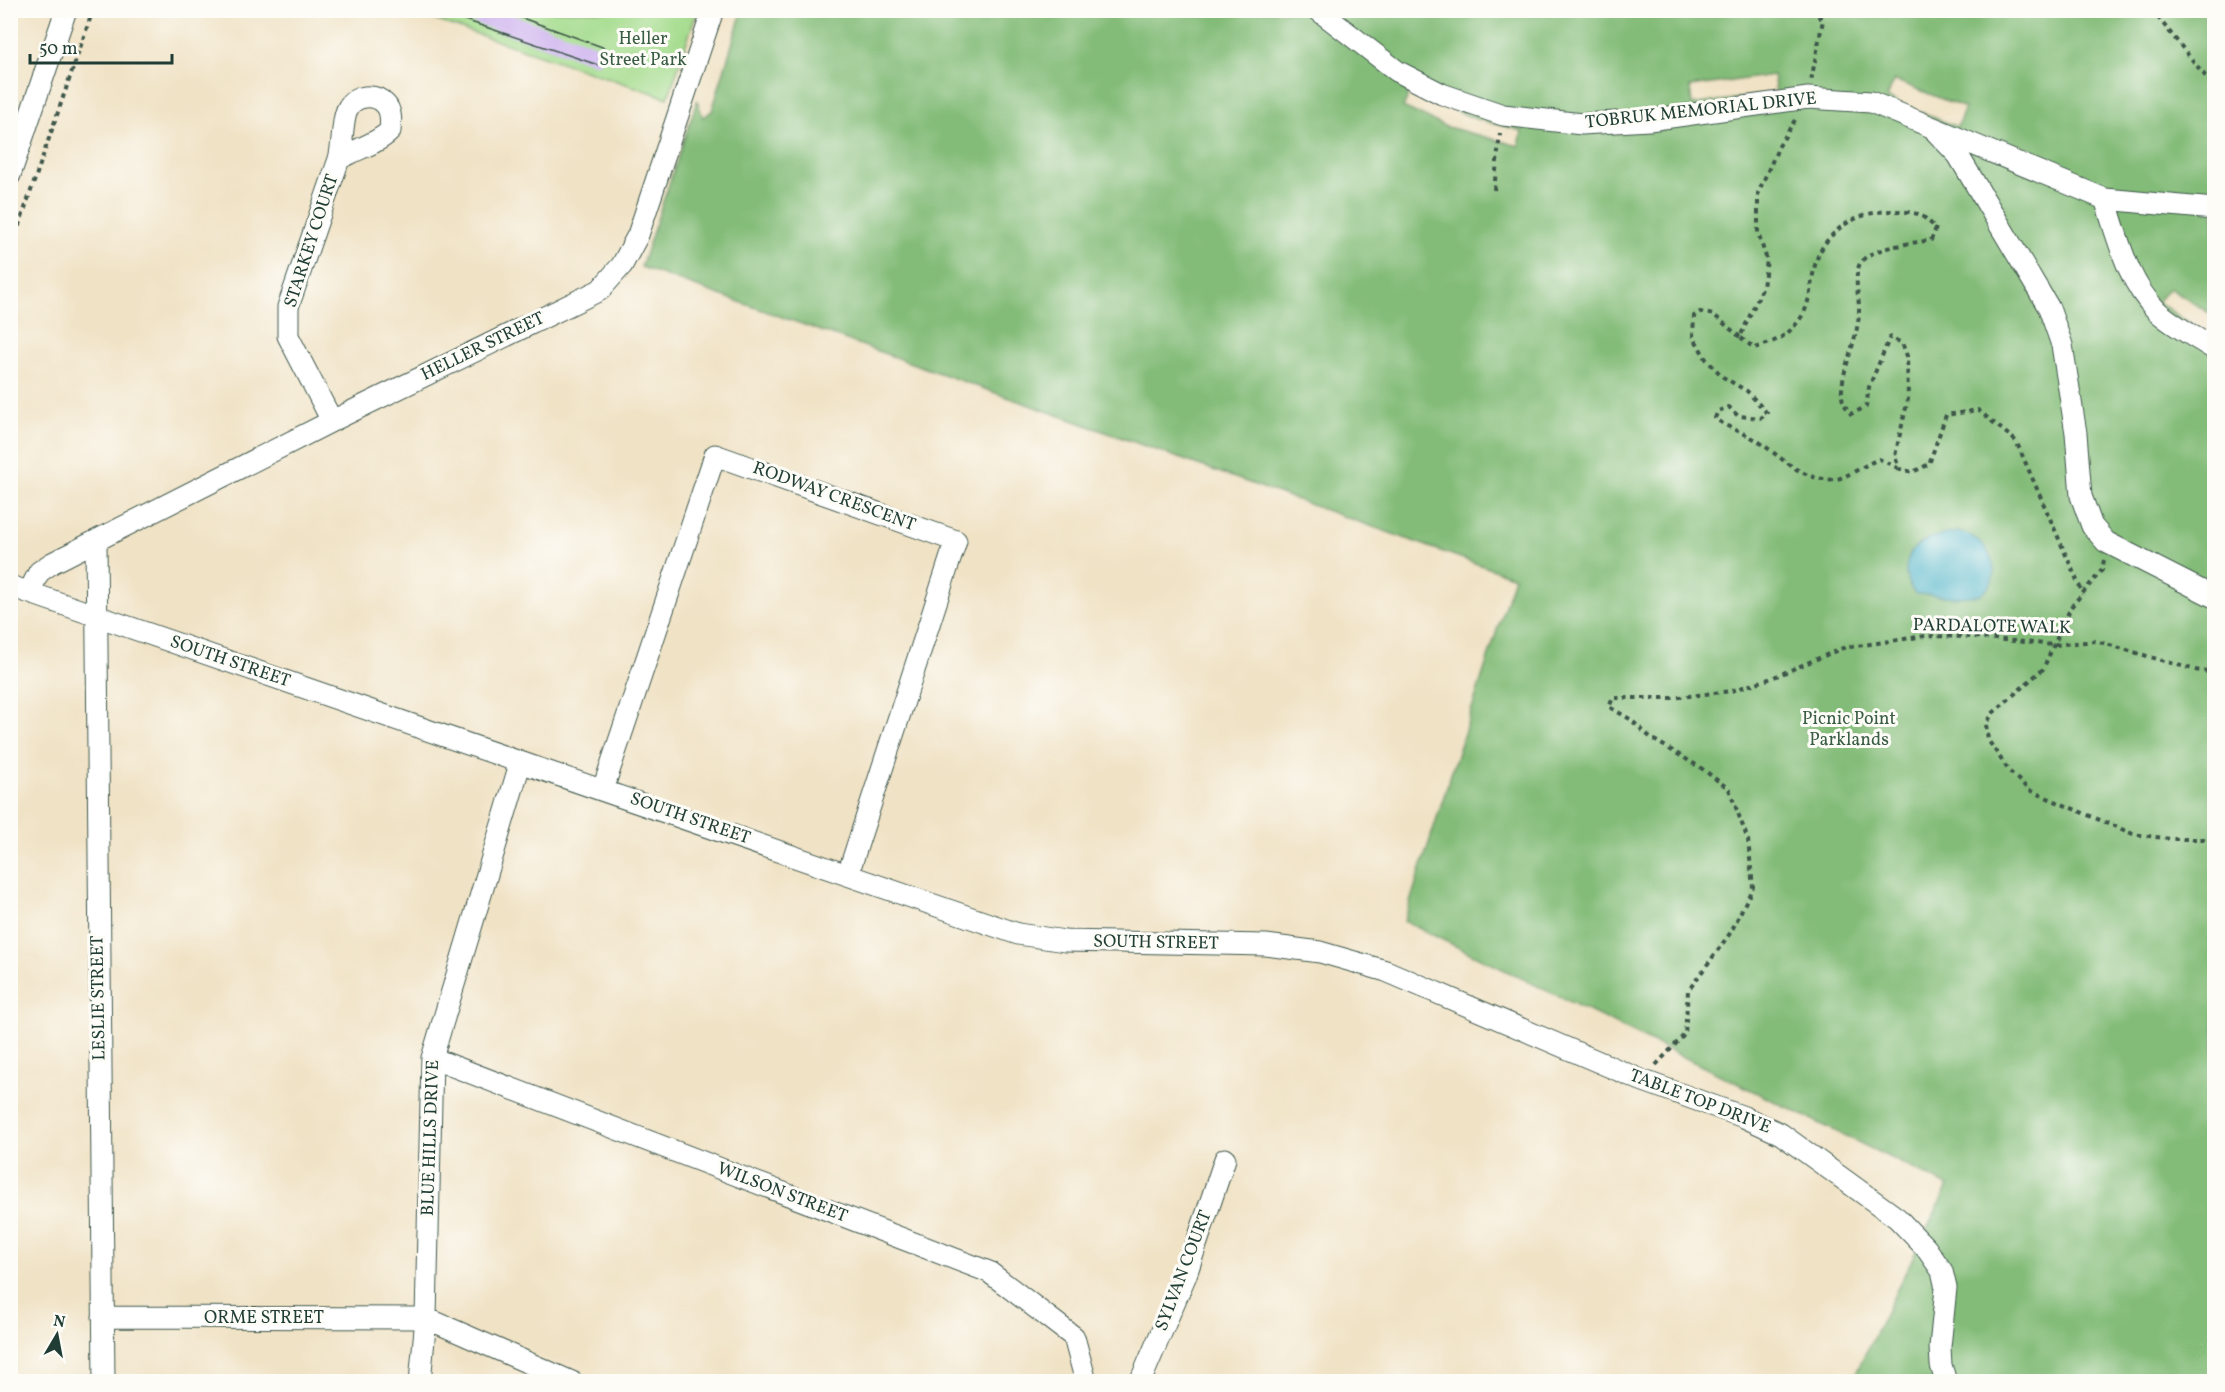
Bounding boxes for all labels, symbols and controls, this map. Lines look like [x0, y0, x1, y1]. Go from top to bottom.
scale bar [30, 27, 172, 65]
park label: Heller Street Park [599, 27, 687, 73]
text: 50 m [39, 37, 78, 62]
street label: TOBRUK MEMORIAL DRIVE [1584, 86, 1818, 136]
street label: STARKEY COURT [279, 171, 345, 311]
street label: HELLER STREET [417, 306, 549, 388]
street label: RODWAY CRESCENT [749, 456, 919, 538]
street label: PARDALOTE WALK [1913, 613, 2071, 641]
street label: SOUTH STREET [166, 630, 294, 694]
park label: Picnic Point Parklands [1802, 707, 1896, 753]
street label: SOUTH STREET [626, 787, 754, 851]
street label: SOUTH STREET [1093, 929, 1220, 957]
street label: LESLIE STREET [85, 935, 113, 1061]
street label: BLUE HILLS DRIVE [416, 1059, 446, 1217]
street label: TABLE TOP DRIVE [1626, 1064, 1775, 1141]
street label: WILSON STREET [713, 1157, 851, 1230]
street label: SYLVAN COURT [1150, 1207, 1219, 1335]
north arrow [27, 1305, 87, 1365]
street label: ORME STREET [204, 1306, 324, 1331]
text: N [52, 1310, 67, 1334]

